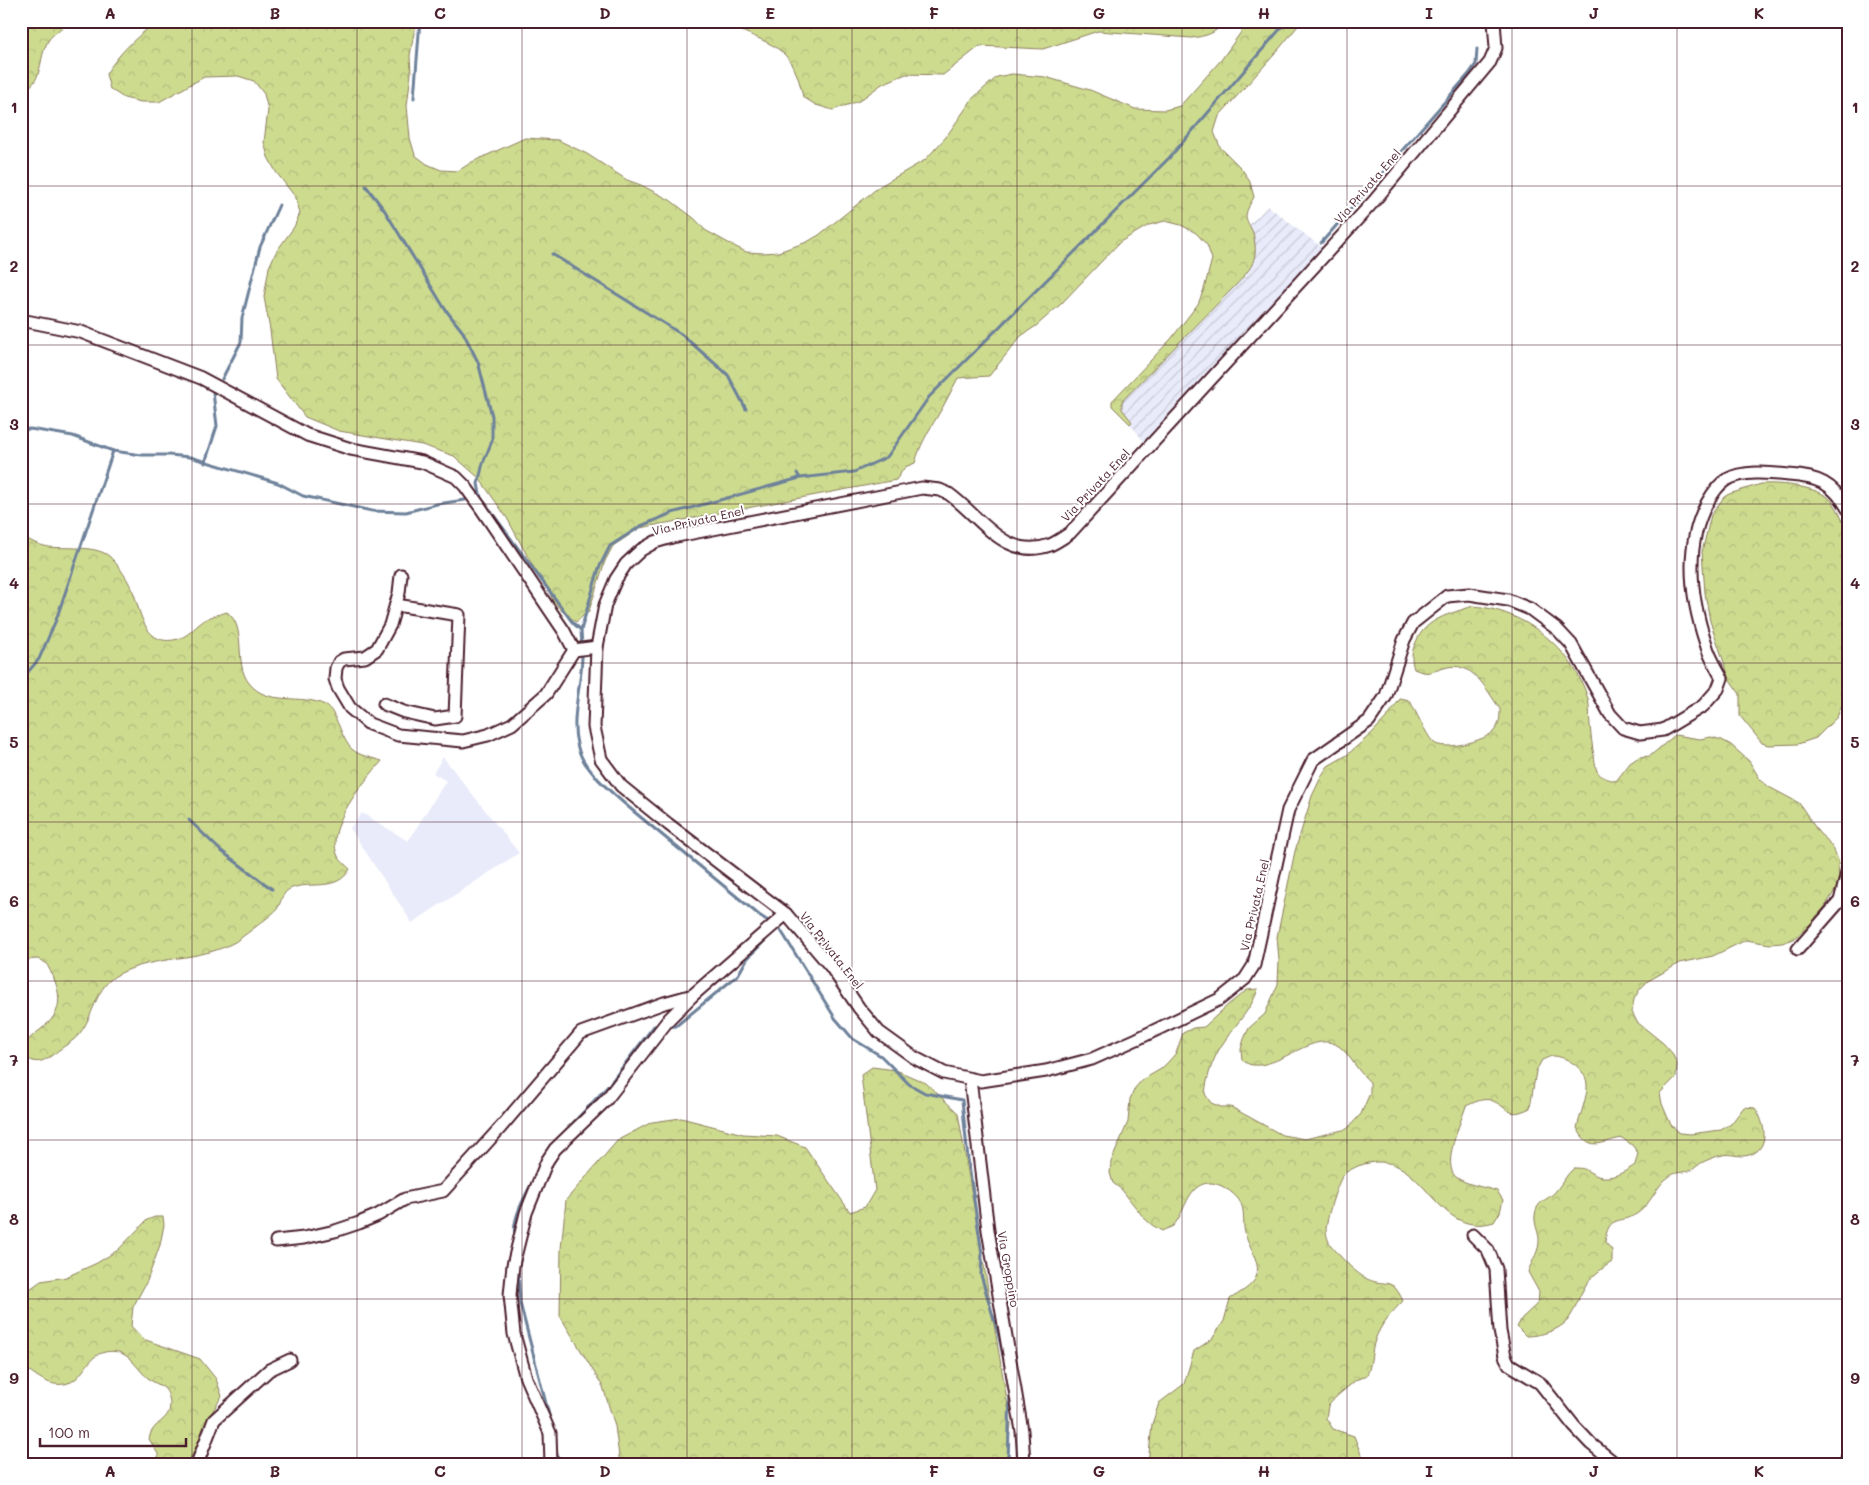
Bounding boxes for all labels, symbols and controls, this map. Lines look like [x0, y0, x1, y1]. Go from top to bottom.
text: A [104, 2, 116, 23]
text: B [270, 2, 280, 23]
text: C [434, 2, 446, 23]
text: D [599, 2, 611, 23]
text: E [765, 2, 775, 23]
text: F [929, 2, 939, 23]
text: G [1093, 2, 1105, 23]
text: H [1258, 2, 1270, 23]
text: I [1425, 2, 1433, 23]
text: J [1589, 2, 1599, 23]
text: K [1754, 2, 1764, 23]
text: 1 [10, 96, 18, 117]
text: 1 [1851, 96, 1859, 117]
street label: Via Privata Enel [1330, 145, 1404, 227]
text: 2 [10, 255, 19, 276]
text: 2 [1851, 255, 1860, 276]
text: 3 [9, 413, 19, 434]
text: 3 [1850, 413, 1860, 434]
street label: Via Privata Enel [1057, 445, 1133, 525]
street label: Via Privata Enel [650, 502, 746, 538]
text: 4 [9, 572, 19, 593]
text: 4 [1850, 572, 1860, 593]
text: 5 [9, 731, 19, 752]
text: 5 [1850, 731, 1860, 752]
street label: Via Privata Enel [1236, 857, 1272, 953]
text: 6 [9, 890, 19, 911]
text: 6 [1850, 890, 1860, 911]
street label: Via Privata Enel [797, 908, 867, 992]
text: 7 [10, 1049, 19, 1070]
text: 7 [1851, 1049, 1860, 1070]
text: 8 [9, 1208, 19, 1229]
text: 8 [1850, 1208, 1860, 1229]
street label: Via Groppino [994, 1230, 1024, 1308]
text: 9 [9, 1367, 19, 1388]
text: 9 [1850, 1367, 1860, 1388]
scale bar [40, 1415, 186, 1447]
text: 100 m [48, 1422, 90, 1442]
text: A [104, 1460, 116, 1481]
text: B [270, 1460, 280, 1481]
text: C [434, 1460, 446, 1481]
text: D [599, 1460, 611, 1481]
text: E [765, 1460, 775, 1481]
text: F [929, 1460, 939, 1481]
text: G [1093, 1460, 1105, 1481]
text: H [1258, 1460, 1270, 1481]
text: I [1425, 1460, 1433, 1481]
text: J [1589, 1460, 1599, 1481]
text: K [1754, 1460, 1764, 1481]

